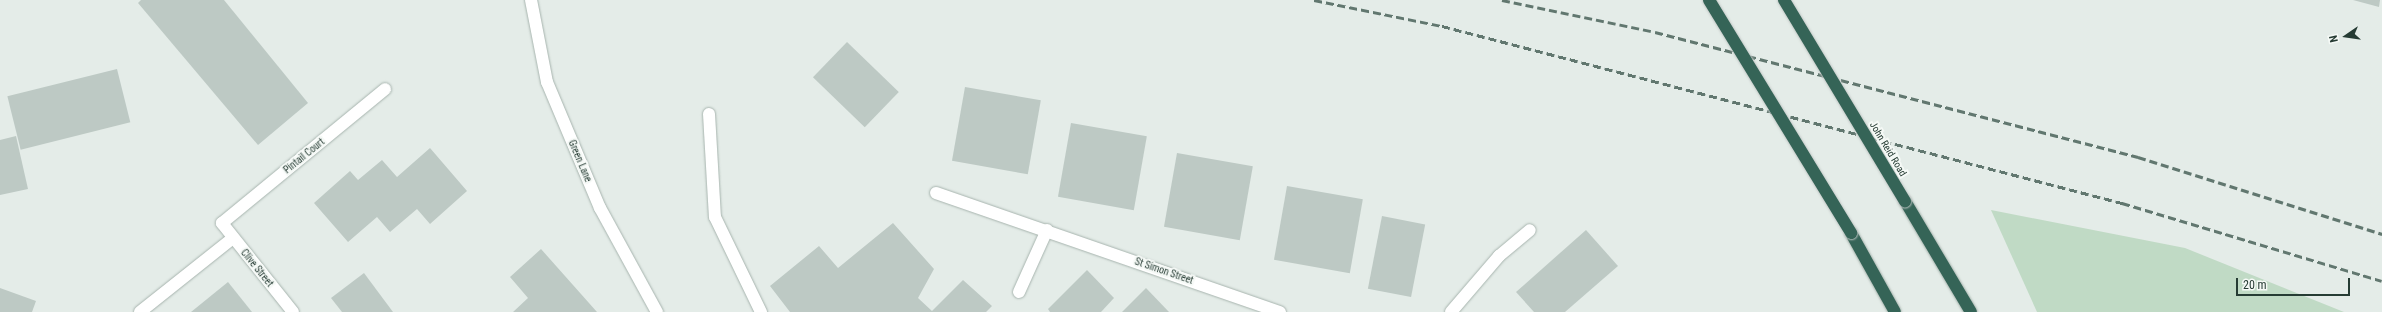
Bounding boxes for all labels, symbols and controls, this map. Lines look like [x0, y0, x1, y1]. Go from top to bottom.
north arrow [2326, 16, 2366, 56]
text: N [2327, 34, 2341, 44]
street label: John Reid Road [1867, 120, 1909, 178]
street label: Pintail Court [281, 136, 327, 176]
street label: Green Lane [566, 138, 594, 184]
street label: Clive Street [238, 247, 276, 289]
street label: St Simon Street [1133, 255, 1195, 287]
scale bar [2238, 270, 2352, 296]
text: 20 m [2243, 278, 2267, 292]

